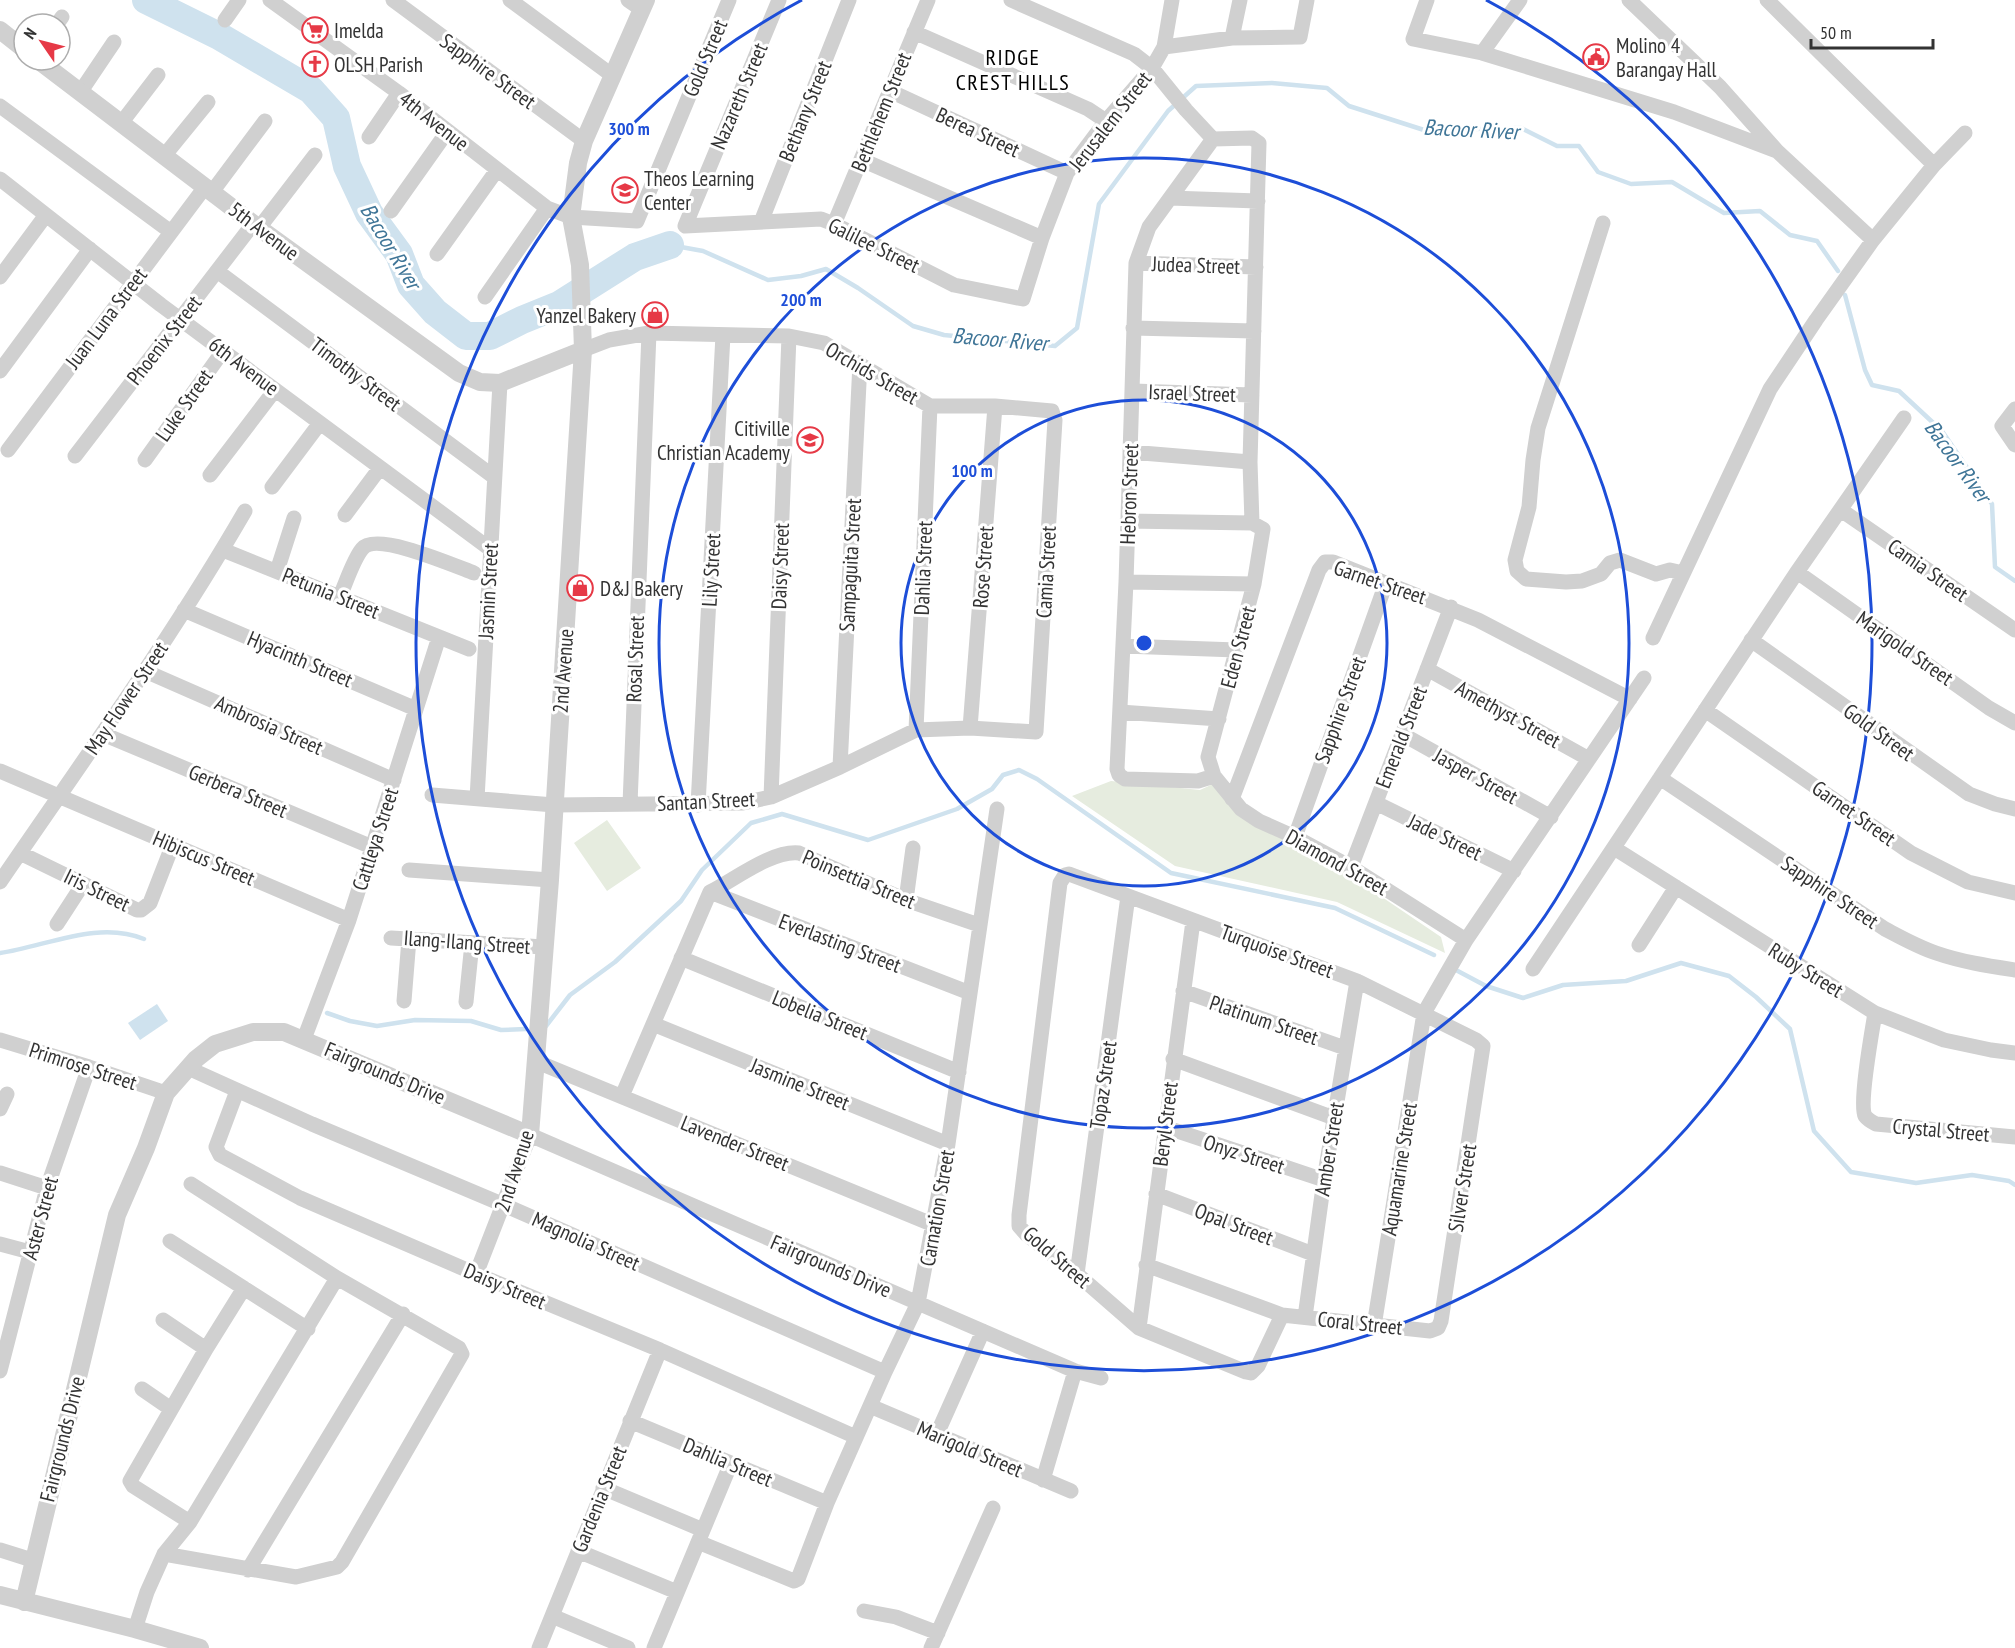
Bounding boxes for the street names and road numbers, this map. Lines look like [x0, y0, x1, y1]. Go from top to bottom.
street label: Gold Street [677, 15, 733, 101]
street label: Sapphire Street [435, 27, 541, 115]
street label: Nazareth Street [704, 39, 774, 153]
street label: Bethlehem Street [845, 48, 917, 176]
street label: Bethany Street [773, 56, 838, 165]
street label: Jerusalem Street [1062, 66, 1157, 177]
street label: 4th Avenue [394, 85, 474, 157]
street label: Berea Street [932, 101, 1024, 163]
street label: 5th Avenue [223, 196, 305, 266]
street label: Galilee Street [824, 211, 924, 279]
street label: Judea Street [1150, 250, 1241, 280]
street label: Juan Luna Street [59, 262, 153, 375]
street label: Phoenix Street [121, 290, 207, 390]
street label: 6th Avenue [203, 331, 285, 401]
street label: Timothy Street [305, 331, 407, 417]
street label: Orchids Street [821, 336, 923, 410]
street label: Luke Street [149, 363, 219, 446]
street label: Israel Street [1148, 378, 1236, 408]
street label: Hebron Street [1114, 443, 1144, 545]
street label: Sampaguita Street [833, 497, 867, 632]
street label: Dahlia Street [908, 520, 938, 616]
street label: Daisy Street [765, 522, 795, 610]
street label: Rose Street [967, 525, 999, 609]
street label: Camia Street [1030, 525, 1062, 619]
street label: Lily Street [696, 532, 726, 607]
street label: Camia Street [1882, 532, 1974, 608]
street label: Jasmin Street [472, 542, 504, 641]
street label: Garnet Street [1330, 554, 1430, 610]
street label: Petunia Street [278, 561, 384, 625]
street label: Eden Street [1214, 603, 1262, 691]
street label: Marigold Street [1851, 605, 1959, 691]
street label: Rosal Street [620, 615, 650, 703]
street label: Hyacinth Street [243, 625, 357, 693]
street label: 2nd Avenue [547, 628, 579, 714]
street label: May Flower Street [78, 636, 174, 760]
street label: Sapphire Street [1308, 653, 1372, 767]
street label: Amethyst Street [1451, 674, 1565, 754]
street label: Emerald Street [1369, 682, 1433, 792]
street label: Ambrosia Street [211, 689, 327, 761]
street label: Gold Street [1838, 697, 1920, 767]
street label: Jasper Street [1428, 741, 1523, 810]
street label: Gerbera Street [185, 758, 292, 824]
street label: Garnet Street [1807, 774, 1901, 852]
street label: Cattleya Street [346, 784, 404, 894]
street label: Santan Street [656, 785, 756, 817]
street label: Jade Street [1403, 807, 1487, 867]
street label: Diamond Street [1281, 823, 1393, 901]
street label: Hibiscus Street [149, 824, 259, 892]
street label: Poinsettia Street [799, 843, 920, 915]
street label: Sapphire Street [1776, 850, 1884, 935]
street label: Iris Street [60, 862, 135, 918]
street label: Everlasting Street [775, 907, 905, 979]
street label: Turquoise Street [1217, 918, 1337, 984]
street label: Ilang-Ilang Street [403, 924, 531, 960]
street label: Ruby Street [1764, 936, 1849, 1004]
street label: Lobelia Street [768, 984, 872, 1046]
street label: Platinum Street [1206, 989, 1322, 1051]
street label: Fairgrounds Drive [321, 1035, 449, 1111]
street label: Primrose Street [26, 1036, 140, 1096]
street label: Topaz Street [1083, 1039, 1123, 1131]
street label: Jasmine Street [746, 1052, 854, 1116]
street label: Beryl Street [1146, 1080, 1184, 1168]
street label: Amber Street [1308, 1100, 1350, 1198]
street label: Aquamarine Street [1375, 1100, 1423, 1238]
street label: Lavender Street [677, 1109, 793, 1177]
street label: Crystal Street [1891, 1112, 1991, 1148]
street label: 2nd Avenue [488, 1127, 540, 1215]
street label: Onyz Street [1200, 1128, 1288, 1180]
street label: Silver Street [1442, 1142, 1482, 1234]
street label: Carnation Street [913, 1148, 961, 1268]
street label: Aster Street [16, 1173, 64, 1263]
street label: Opal Street [1191, 1197, 1277, 1251]
street label: Magnolia Street [528, 1205, 644, 1277]
street label: Gold Street [1017, 1220, 1097, 1294]
street label: Fairgrounds Drive [767, 1228, 895, 1304]
street label: Daisy Street [460, 1257, 550, 1315]
street label: Coral Street [1316, 1305, 1404, 1341]
street label: Fairgrounds Drive [33, 1373, 91, 1505]
street label: Marigold Street [913, 1415, 1027, 1483]
street label: Dahlia Street [679, 1431, 777, 1493]
street label: Gardenia Street [565, 1442, 633, 1556]

